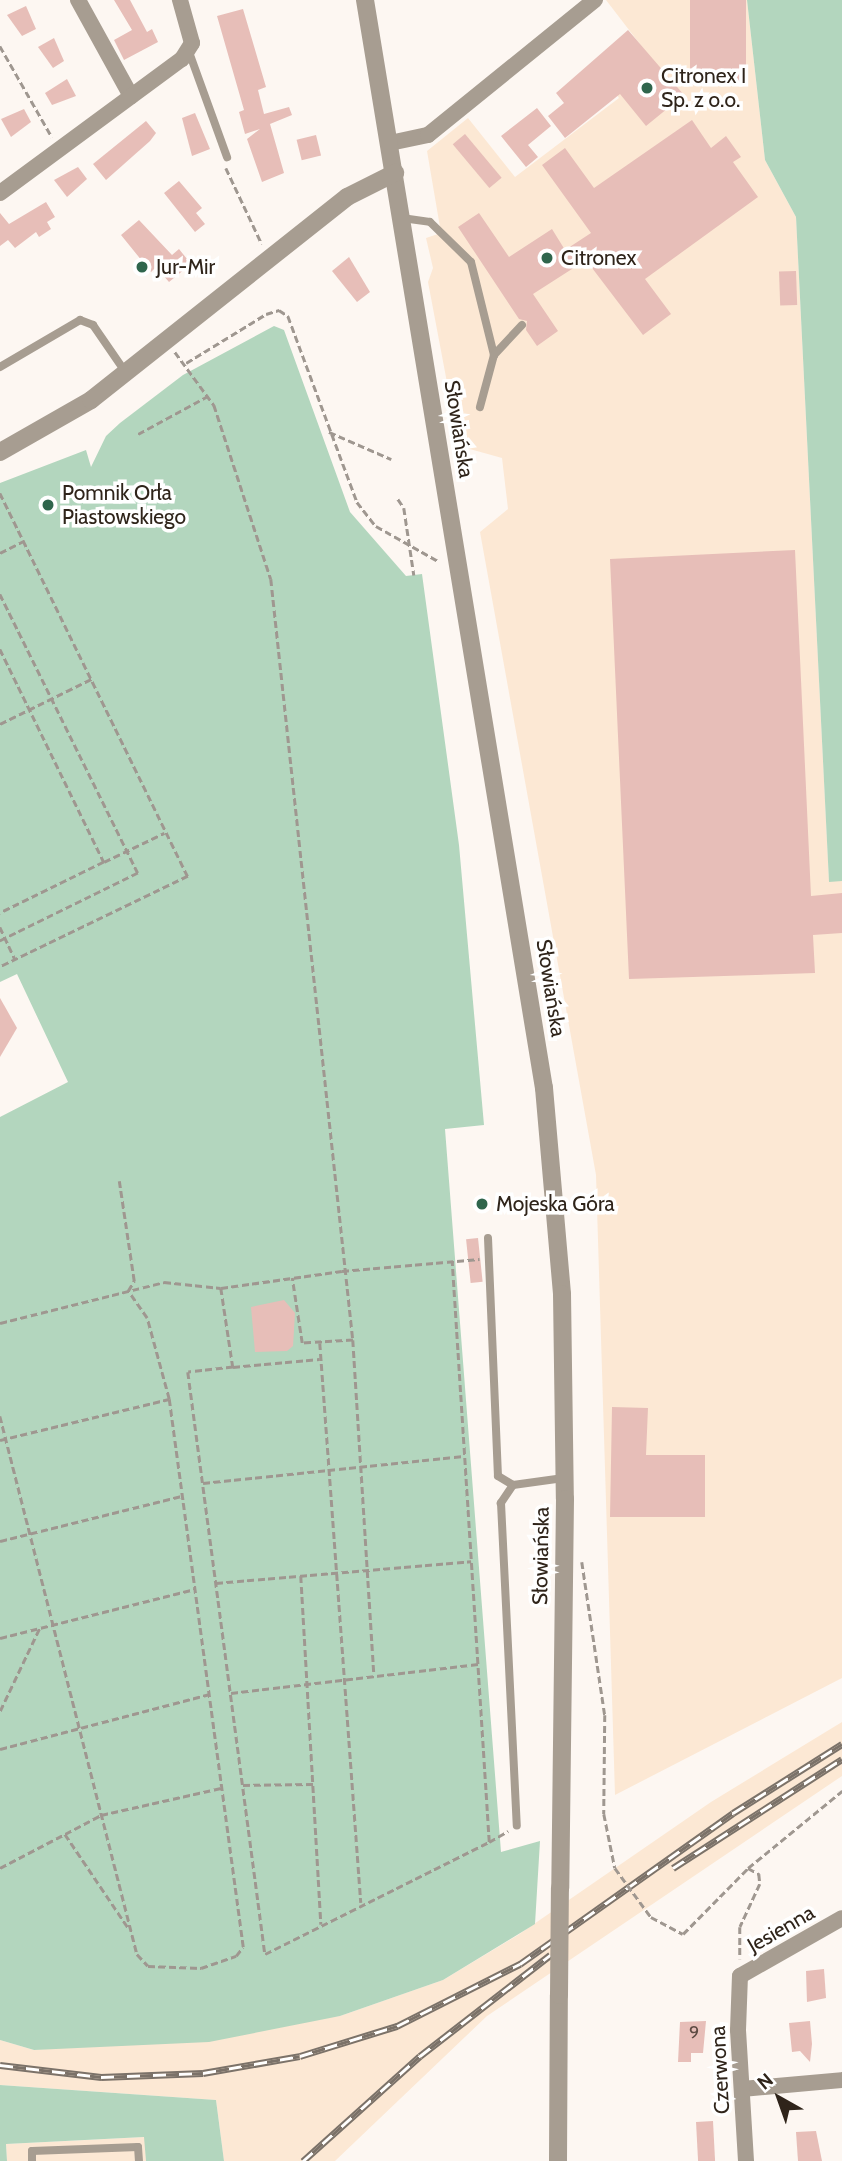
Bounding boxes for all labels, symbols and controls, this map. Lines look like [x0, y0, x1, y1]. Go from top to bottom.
place label: Citronex I Sp. z o.o. [661, 63, 746, 113]
marker: Citronex I Sp. z o.o. [639, 80, 655, 96]
place label: Citronex [561, 245, 636, 271]
marker: Citronex [539, 250, 555, 266]
place label: Jur-Mir [156, 254, 215, 280]
marker: Jur-Mir [134, 259, 150, 275]
street label: Słowiańska [439, 379, 479, 479]
place label: Pomnik Orła Piastowskiego [62, 480, 186, 530]
marker: Pomnik Orła Piastowskiego [40, 497, 56, 513]
street label: Słowiańska [531, 938, 571, 1038]
place label: Mojeska Góra [496, 1191, 614, 1217]
marker: Mojeska Góra [474, 1196, 490, 1212]
street label: Słowiańska [528, 1507, 554, 1605]
street label: Jesienna [743, 1900, 819, 1958]
house number: 9 [689, 2022, 699, 2044]
street label: Czerwona [705, 2025, 735, 2115]
north arrow [744, 2063, 814, 2133]
text: N [753, 2068, 778, 2095]

